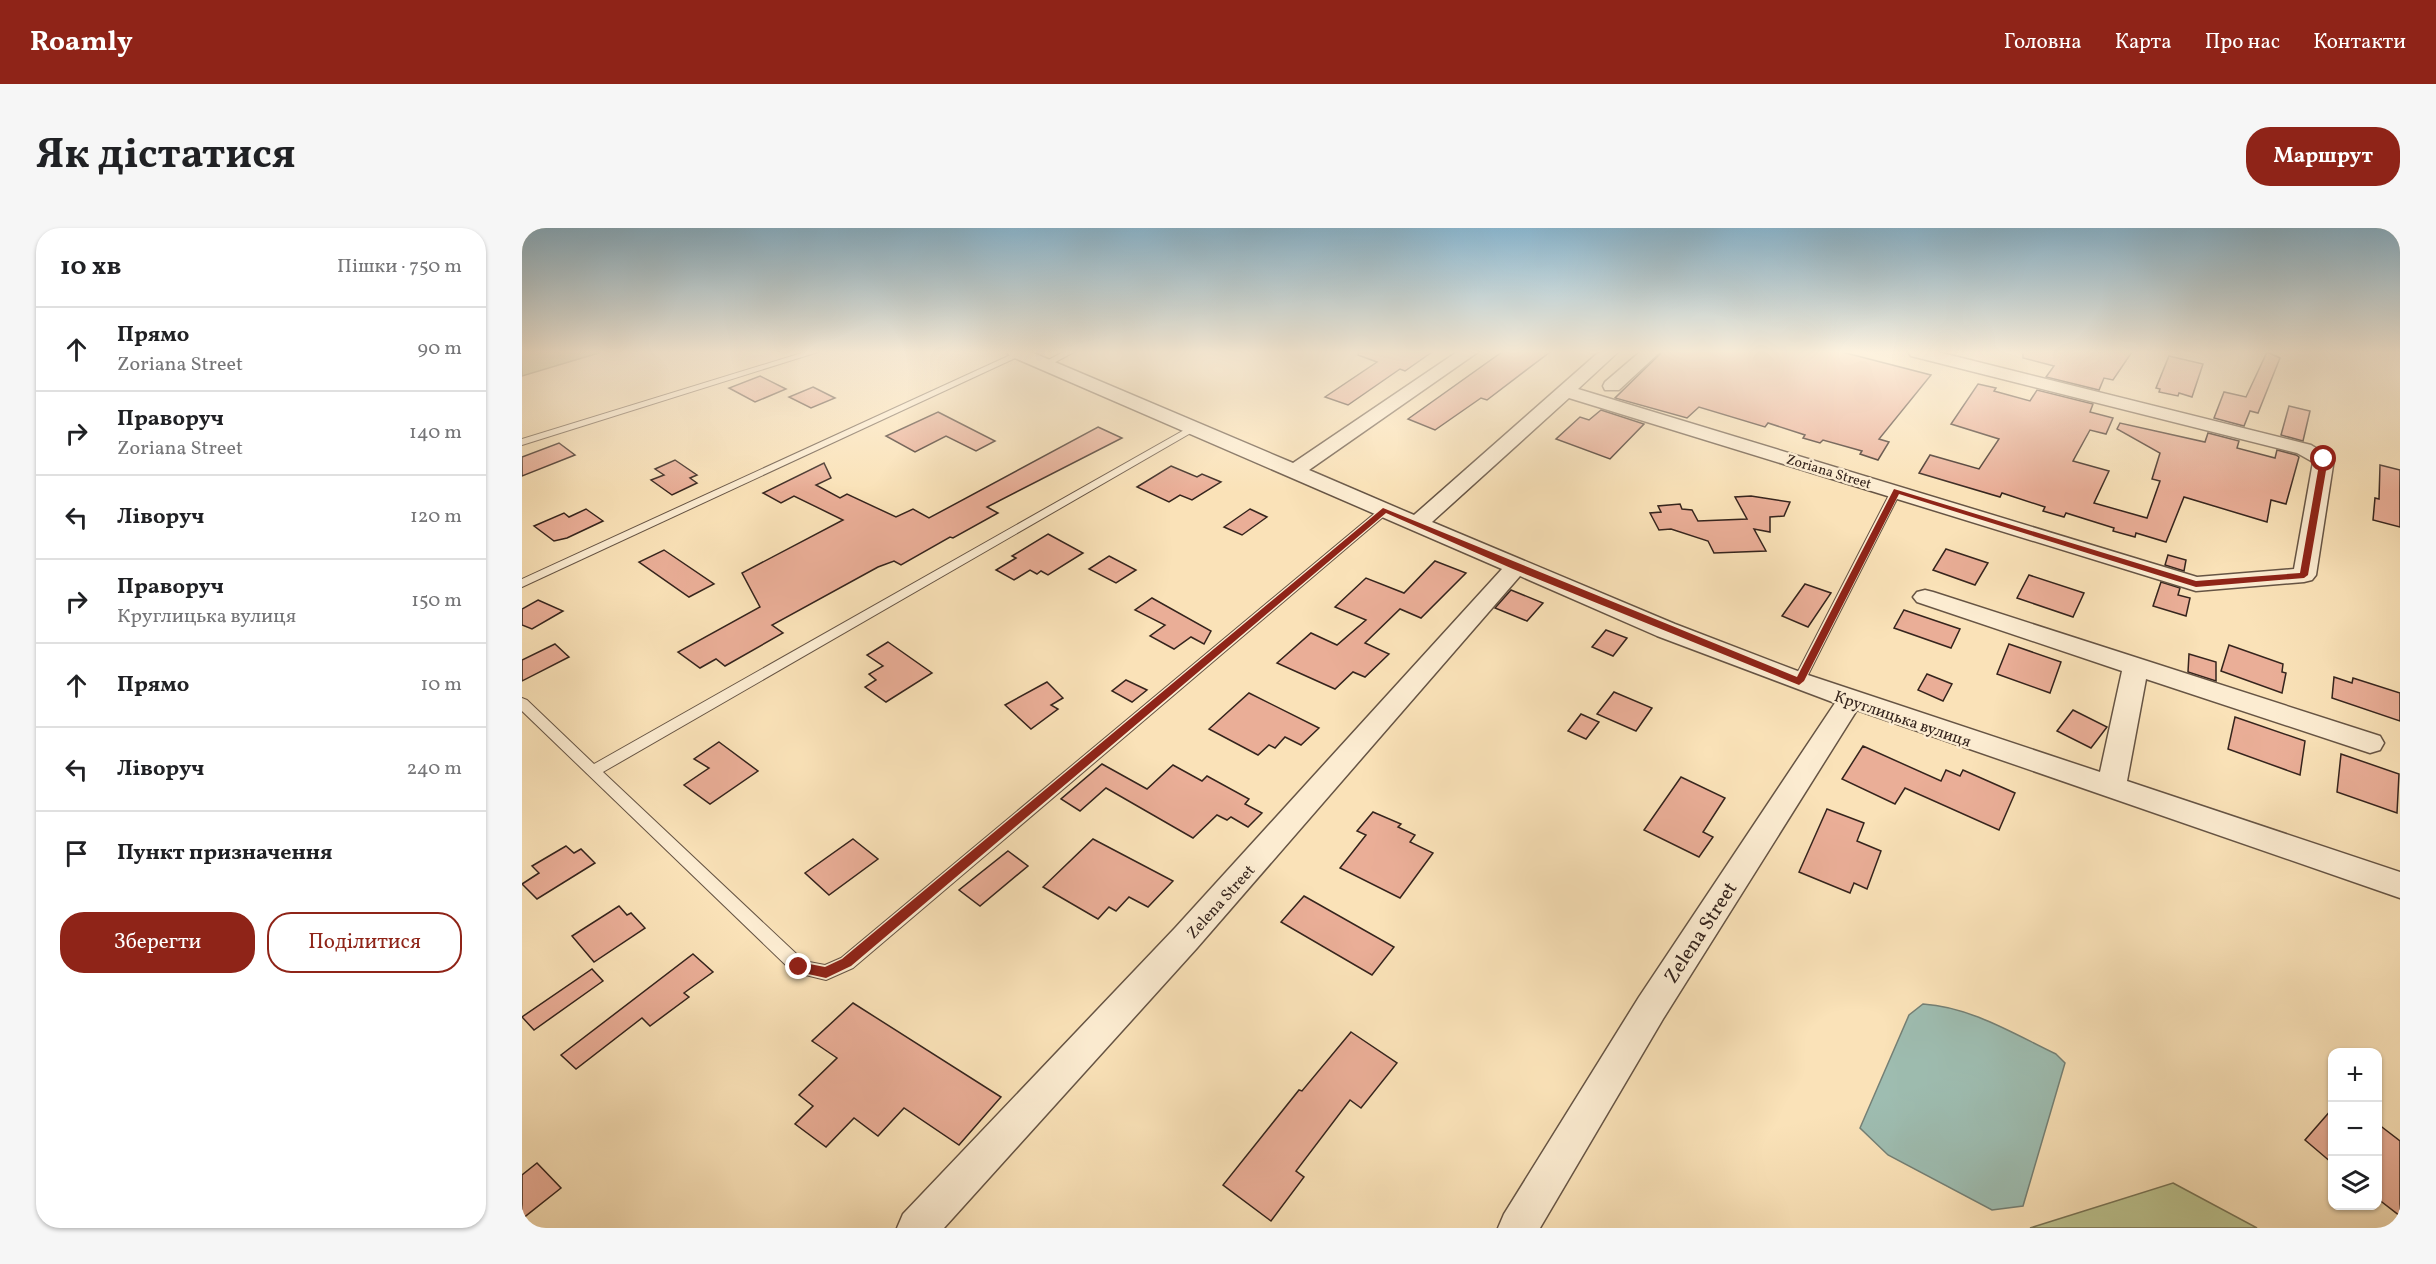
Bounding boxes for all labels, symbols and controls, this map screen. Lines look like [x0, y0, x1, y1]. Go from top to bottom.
text: Roamly [30, 23, 133, 62]
text: Головна [2004, 28, 2082, 57]
text: Карта [2115, 28, 2172, 57]
text: Про нас [2205, 28, 2280, 57]
text: Контакти [2313, 28, 2406, 57]
text: Як дістатися [36, 127, 296, 186]
button: Маршрут [2246, 127, 2400, 186]
text: 10 хв [60, 249, 121, 285]
text: Пішки · 750 m [337, 253, 462, 281]
text: Прямо [117, 320, 189, 351]
icon: ahead [60, 333, 93, 366]
text: 90 m [418, 335, 462, 363]
text: Zoriana Street [117, 351, 243, 379]
text: Праворуч [117, 404, 224, 435]
icon: right [60, 417, 93, 450]
text: 140 m [409, 419, 462, 447]
text: Zoriana Street [117, 435, 243, 463]
route start [2310, 445, 2336, 471]
street label: Zoriana Street [1784, 450, 1874, 494]
icon: left [60, 501, 93, 534]
text: Ліворуч [117, 502, 204, 533]
text: 120 m [410, 503, 462, 531]
text: Праворуч [117, 572, 224, 603]
icon: right [60, 585, 93, 618]
text: 150 m [411, 587, 462, 615]
text: Круглицька вулиця [117, 603, 296, 631]
icon: ahead [60, 669, 93, 702]
text: Прямо [117, 670, 189, 701]
text: 10 m [421, 671, 462, 699]
street label: Круглицька вулиця [1831, 686, 1974, 754]
icon: left [60, 753, 93, 786]
text: Ліворуч [117, 754, 204, 785]
text: 240 m [407, 755, 462, 783]
icon: arrive [60, 837, 93, 870]
text: Пункт призначення [117, 838, 333, 869]
street label: Zelena Street [1182, 860, 1261, 944]
street label: Zelena Street [1658, 877, 1745, 989]
button: Зберегти [60, 912, 255, 973]
button: Поділитися [267, 912, 462, 973]
route end [785, 953, 811, 979]
map controls [2328, 1048, 2382, 1210]
button: + [2328, 1048, 2382, 1102]
button: − [2328, 1102, 2382, 1156]
button: layers [2328, 1156, 2382, 1210]

